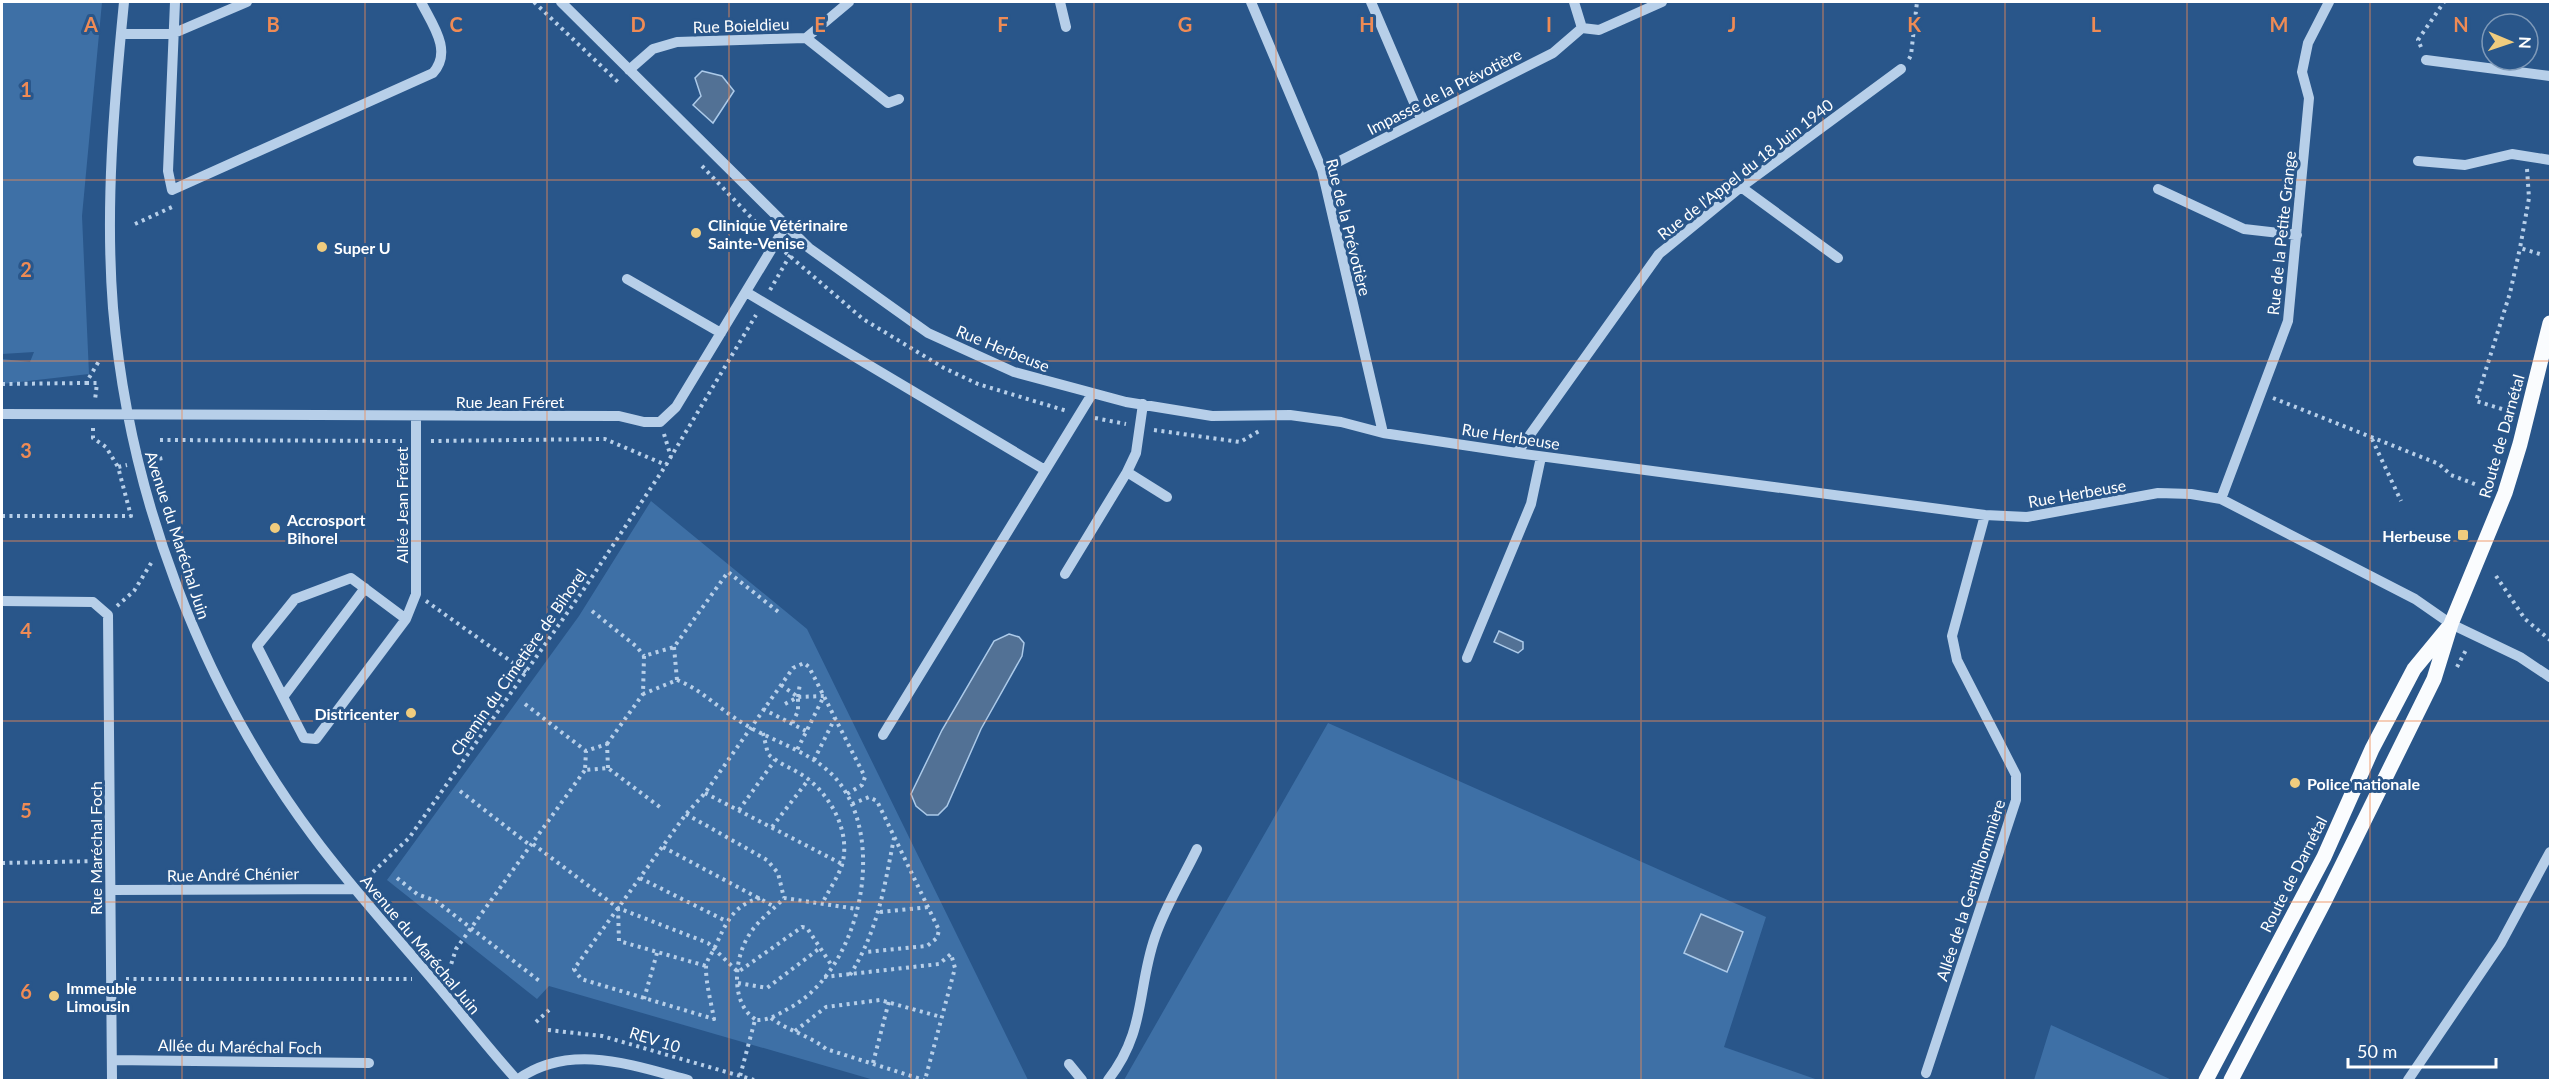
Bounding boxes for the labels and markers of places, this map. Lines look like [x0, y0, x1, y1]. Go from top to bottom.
place label: Clinique Vétérinaire Sainte-Venise [708, 215, 848, 252]
marker: Clinique Vétérinaire Sainte-Venise [689, 226, 703, 240]
place label: Super U [334, 238, 391, 257]
marker: Super U [315, 240, 329, 254]
place label: Accrosport Bihorel [286, 510, 365, 547]
marker: Accrosport Bihorel [268, 521, 282, 535]
place label: Herbeuse [2382, 526, 2451, 545]
marker: Herbeuse [2456, 528, 2470, 542]
place label: Districenter [314, 704, 399, 723]
marker: Districenter [404, 706, 418, 720]
place label: Police nationale [2307, 774, 2420, 793]
marker: Police nationale [2288, 776, 2302, 790]
place label: Immeuble Limousin [66, 978, 137, 1015]
marker: Immeuble Limousin [47, 989, 61, 1003]

